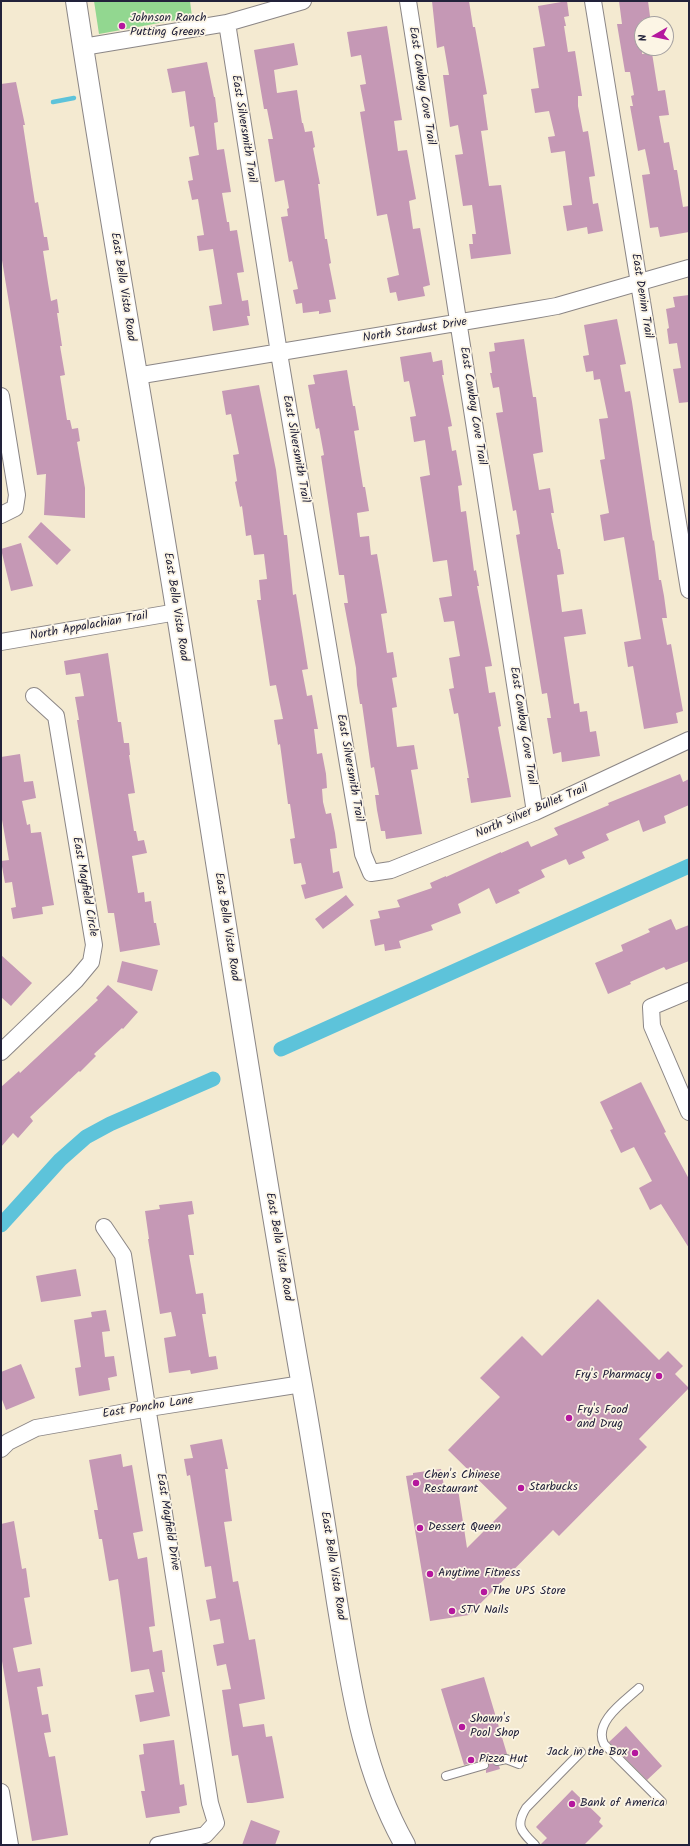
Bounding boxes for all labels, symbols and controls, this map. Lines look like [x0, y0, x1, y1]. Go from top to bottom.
place label: Johnson Ranch Putting Greens [130, 12, 206, 40]
north arrow [634, 16, 674, 56]
marker: Johnson Ranch Putting Greens [117, 21, 127, 31]
street label: East Cowboy Cove Trail [405, 26, 437, 146]
text: N [634, 33, 653, 43]
street label: East Silversmith Trail [227, 74, 259, 184]
street label: East Bella Vista Road [106, 232, 138, 342]
street label: East Denim Trail [627, 253, 655, 339]
street label: North Stardust Drive [362, 316, 468, 346]
street label: East Cowboy Cove Trail [456, 346, 488, 466]
street label: East Silversmith Trail [278, 394, 312, 504]
street label: East Bella Vista Road [159, 552, 191, 662]
street label: North Appalachian Trail [29, 610, 149, 644]
street label: East Cowboy Cove Trail [506, 666, 538, 786]
street label: East Silversmith Trail [332, 713, 366, 823]
street label: North Silver Bullet Trail [474, 782, 590, 842]
street label: East Mayfield Circle [68, 836, 100, 938]
street label: East Bella Vista Road [210, 872, 242, 982]
street label: East Bella Vista Road [261, 1192, 295, 1302]
place label: Fry's Pharmacy [575, 1369, 651, 1383]
marker: Fry's Pharmacy [654, 1371, 664, 1381]
street label: East Poncho Lane [102, 1394, 194, 1422]
place label: Fry's Food and Drug [577, 1404, 628, 1432]
marker: Fry's Food and Drug [564, 1413, 574, 1423]
place label: Chen's Chinese Restaurant [424, 1469, 500, 1497]
street label: East Mayfield Drive [152, 1472, 182, 1572]
marker: Chen's Chinese Restaurant [411, 1478, 421, 1488]
place label: Starbucks [529, 1481, 578, 1495]
marker: Starbucks [516, 1483, 526, 1493]
street label: East Bella Vista Road [316, 1511, 348, 1621]
place label: Dessert Queen [428, 1521, 501, 1535]
marker: Dessert Queen [415, 1523, 425, 1533]
place label: Anytime Fitness [438, 1567, 520, 1581]
marker: Anytime Fitness [425, 1569, 435, 1579]
place label: The UPS Store [492, 1585, 566, 1599]
marker: The UPS Store [479, 1587, 489, 1597]
place label: STV Nails [460, 1604, 509, 1618]
marker: STV Nails [447, 1606, 457, 1616]
place label: Shawn's Pool Shop [470, 1713, 519, 1741]
marker: Shawn's Pool Shop [457, 1722, 467, 1732]
place label: Jack in the Box [546, 1746, 627, 1760]
marker: Jack in the Box [630, 1748, 640, 1758]
place label: Pizza Hut [479, 1753, 528, 1767]
marker: Pizza Hut [466, 1755, 476, 1765]
place label: Bank of America [580, 1797, 665, 1811]
marker: Bank of America [567, 1799, 577, 1809]

